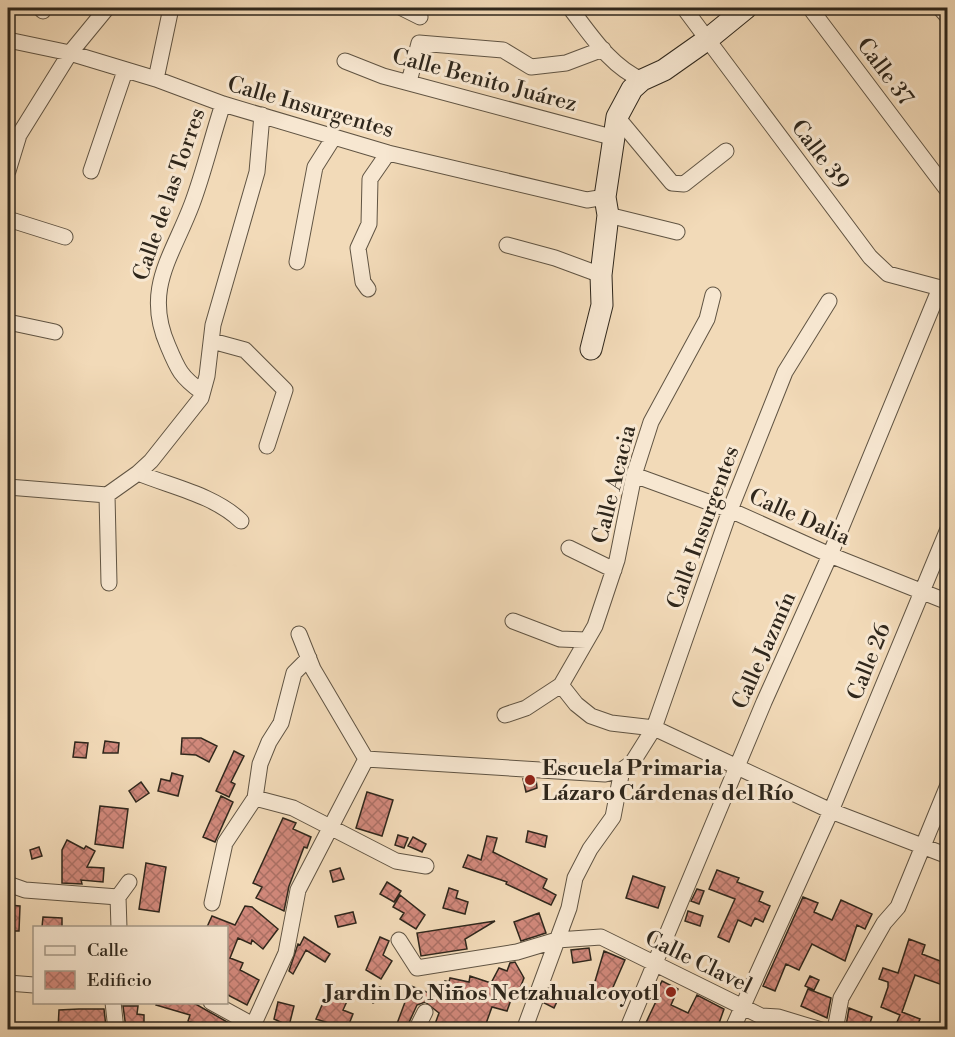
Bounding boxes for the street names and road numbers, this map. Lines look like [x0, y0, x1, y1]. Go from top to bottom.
street label: Calle 37 [851, 33, 919, 111]
street label: Calle Benito Juárez [389, 43, 580, 118]
street label: Calle Insurgentes [224, 71, 397, 144]
street label: Calle de las Torres [127, 105, 212, 284]
street label: Calle 39 [785, 115, 855, 195]
street label: Calle Acacia [587, 421, 642, 546]
street label: Calle Insurgentes [661, 442, 745, 613]
street label: Calle Dalia [745, 483, 855, 552]
street label: Calle Jazmín [726, 588, 802, 713]
street label: Calle 26 [842, 619, 897, 704]
street label: Calle Clavel [640, 925, 757, 1000]

